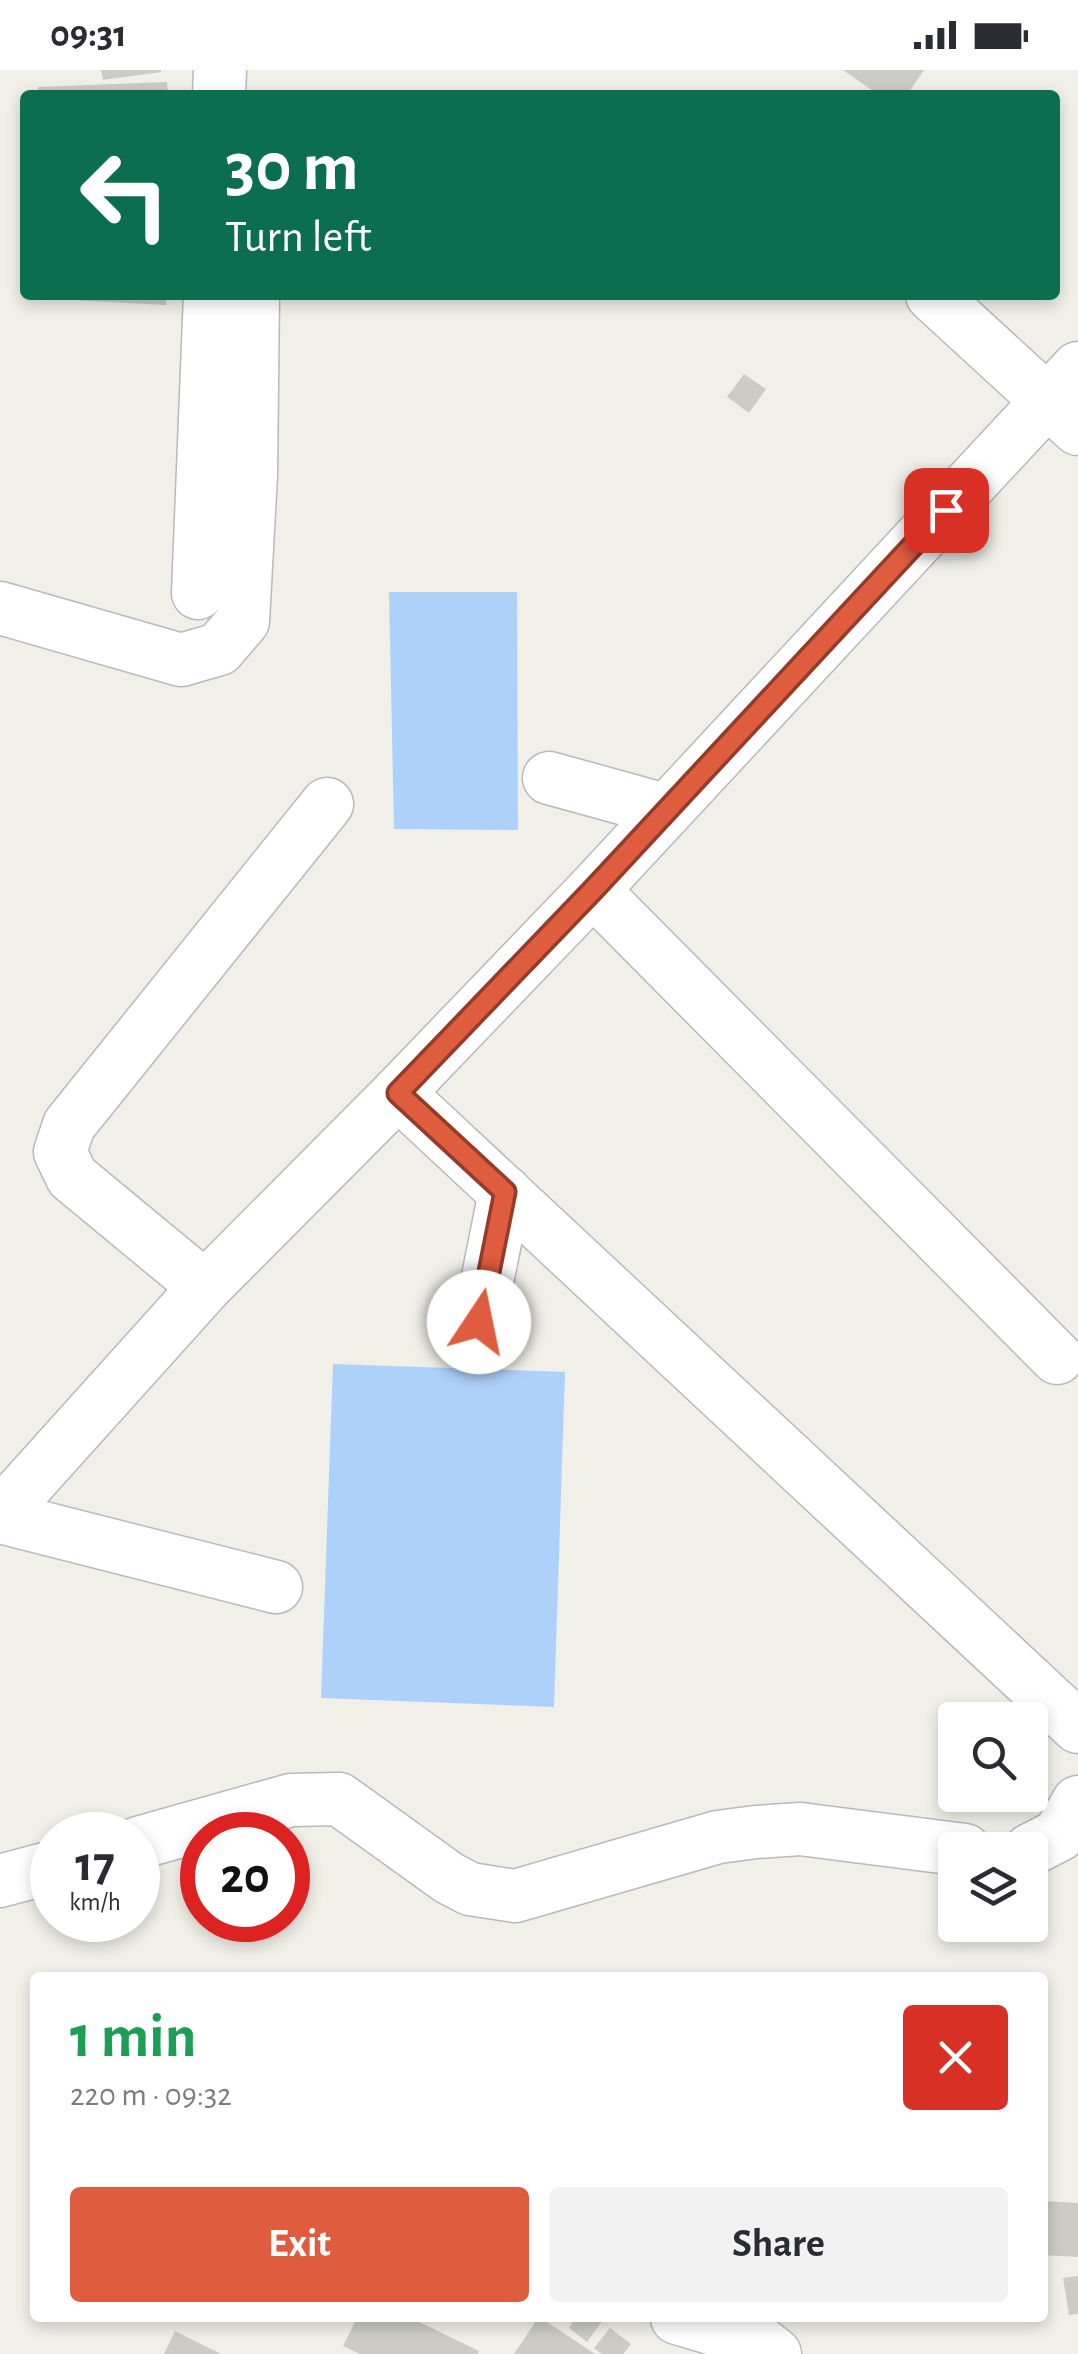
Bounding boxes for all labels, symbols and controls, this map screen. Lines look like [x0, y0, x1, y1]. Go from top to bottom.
text: 09:31 [50, 16, 127, 54]
icon: left [60, 130, 190, 260]
text: 30 m [225, 133, 359, 203]
text: Turn left [225, 215, 372, 260]
pin [904, 468, 989, 553]
icon: arrive [919, 483, 974, 538]
position arrow [427, 1270, 531, 1374]
map controls [938, 1702, 1048, 1942]
button: search [938, 1702, 1048, 1812]
speed limit sign: 20 [180, 1812, 310, 1942]
button: layers [938, 1832, 1048, 1942]
text: 17 [75, 1840, 115, 1890]
text: km/h [69, 1890, 121, 1915]
button: close [903, 2005, 1008, 2110]
text: 1 min [70, 2008, 196, 2068]
text: 220 m · 09:32 [70, 2079, 232, 2111]
button: Exit [70, 2187, 529, 2302]
button: Share [549, 2187, 1008, 2302]

